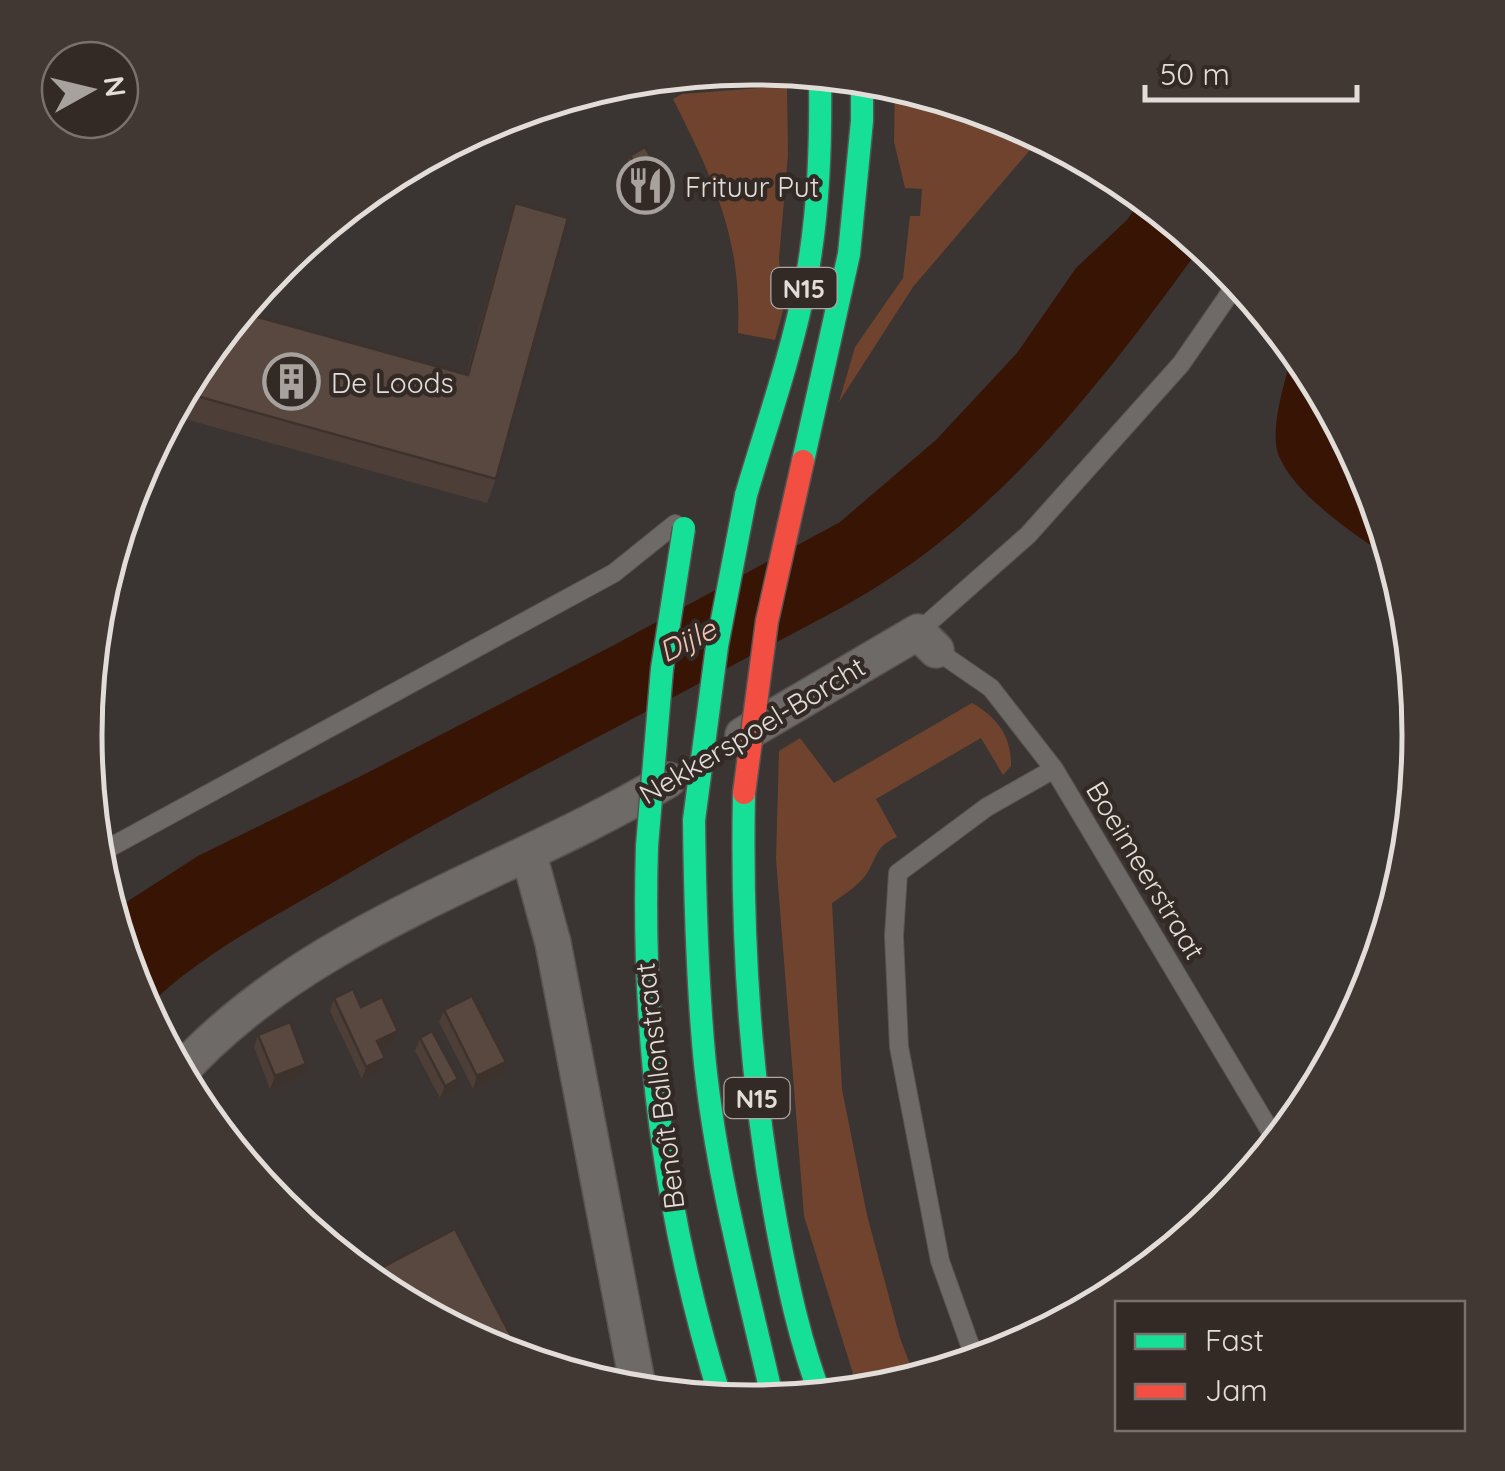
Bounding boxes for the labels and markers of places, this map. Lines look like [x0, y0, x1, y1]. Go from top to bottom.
restaurant icon: Frituur Put [616, 156, 676, 216]
place label: Frituur Put [685, 169, 819, 204]
building icon: De Loods [262, 352, 322, 412]
place label: De Loods [331, 365, 454, 400]

